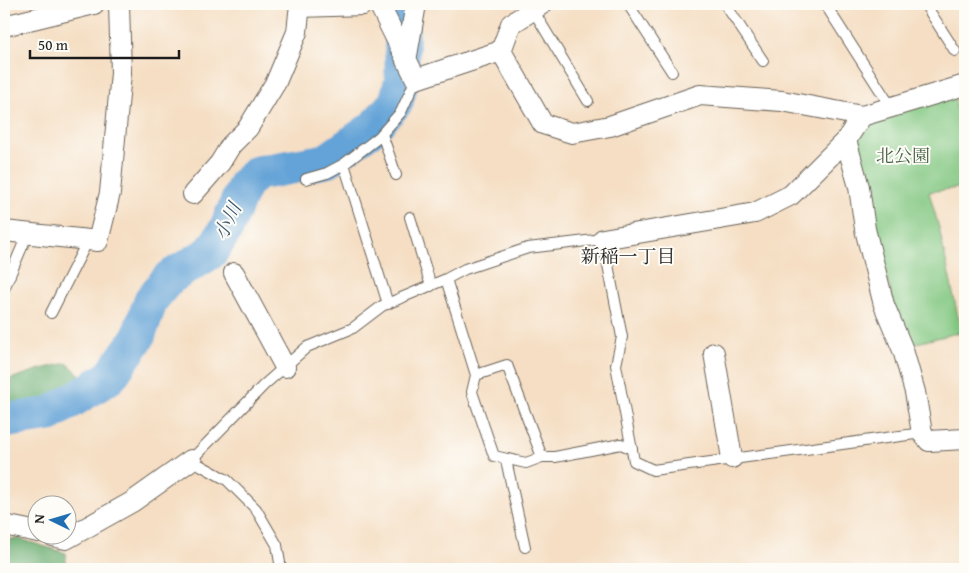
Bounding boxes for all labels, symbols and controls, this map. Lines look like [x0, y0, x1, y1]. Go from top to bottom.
scale bar [30, 28, 179, 60]
text: 50 m [38, 34, 69, 55]
park label: 北公園 [876, 142, 930, 169]
water label: 小川 [206, 196, 249, 244]
district label: 新稲一丁目 [580, 242, 676, 270]
north arrow [28, 496, 78, 546]
text: N [29, 513, 49, 524]

